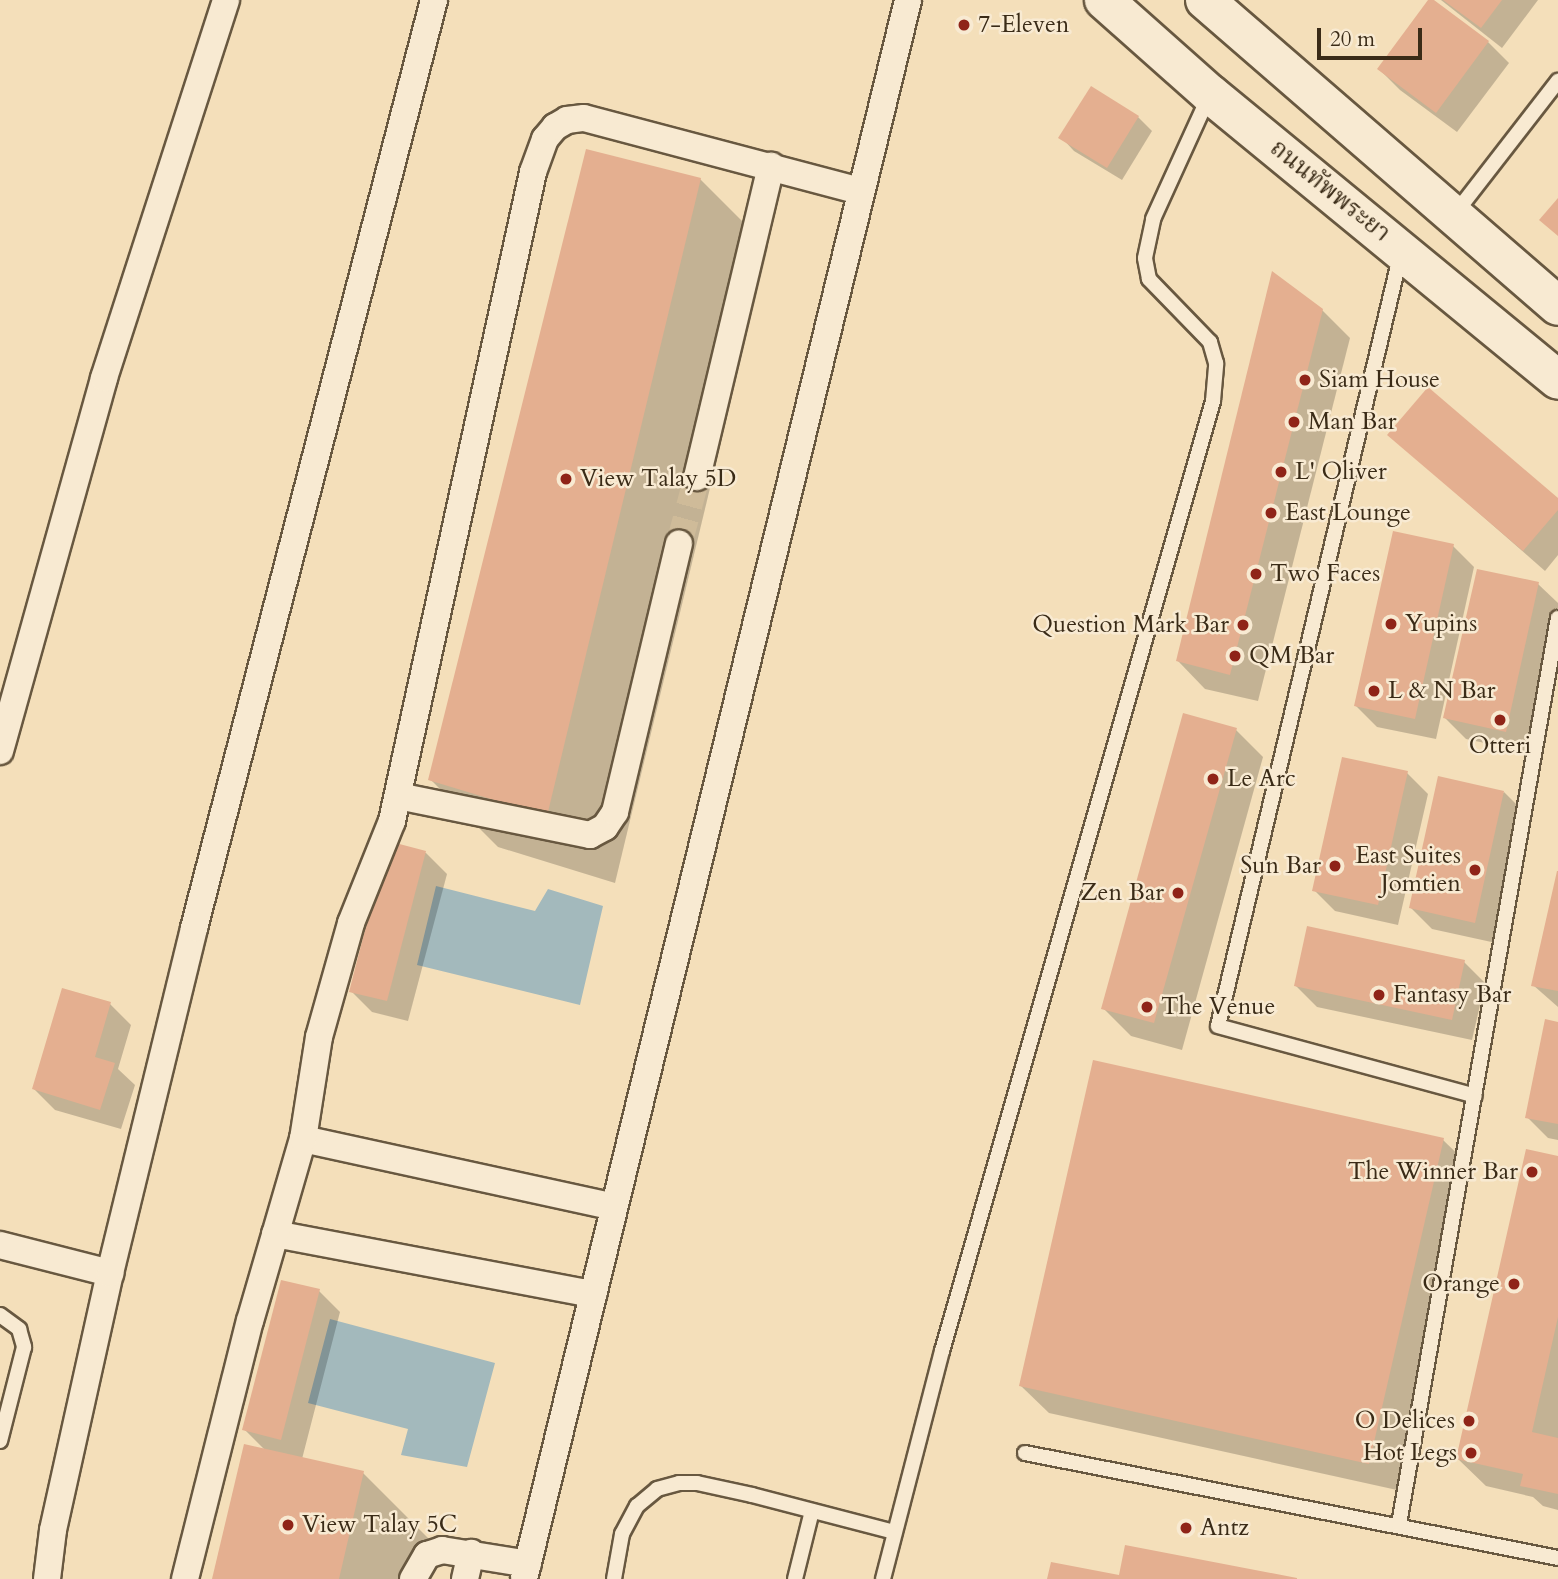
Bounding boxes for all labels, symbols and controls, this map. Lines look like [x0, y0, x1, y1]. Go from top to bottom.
place label: 7-Eleven [978, 11, 1069, 39]
scale bar [1320, 14, 1425, 58]
marker: 7-Eleven [956, 17, 972, 33]
text: 20 m [1330, 25, 1375, 54]
street label: ถนนทัพพระยา [1264, 134, 1396, 248]
place label: Siam House [1319, 366, 1440, 394]
marker: Siam House [1297, 372, 1313, 388]
place label: Man Bar [1308, 408, 1396, 436]
marker: Man Bar [1286, 414, 1302, 430]
place label: L' Oliver [1295, 458, 1387, 486]
marker: L' Oliver [1273, 464, 1289, 480]
place label: View Talay 5D [580, 465, 736, 493]
marker: View Talay 5D [558, 471, 574, 487]
place label: East Lounge [1285, 499, 1411, 527]
marker: East Lounge [1263, 505, 1279, 521]
place label: Two Faces [1270, 560, 1380, 588]
marker: Two Faces [1248, 566, 1264, 582]
place label: Yupins [1405, 610, 1477, 638]
place label: Question Mark Bar [1032, 611, 1229, 639]
marker: Yupins [1383, 616, 1399, 632]
marker: Question Mark Bar [1235, 617, 1251, 633]
place label: QM Bar [1249, 642, 1334, 670]
marker: QM Bar [1227, 648, 1243, 664]
place label: L & N Bar [1388, 677, 1496, 705]
marker: L & N Bar [1366, 683, 1382, 699]
marker: Otteri [1492, 712, 1508, 728]
place label: Otteri [1469, 732, 1531, 760]
place label: Le Arc [1227, 765, 1296, 793]
marker: Le Arc [1205, 771, 1221, 787]
place label: East Suites Jomtien [1355, 842, 1461, 898]
place label: Sun Bar [1240, 852, 1321, 880]
marker: Sun Bar [1327, 858, 1343, 874]
marker: East Suites Jomtien [1467, 862, 1483, 878]
place label: Zen Bar [1080, 879, 1164, 907]
marker: Zen Bar [1170, 885, 1186, 901]
place label: Fantasy Bar [1393, 981, 1511, 1009]
marker: Fantasy Bar [1371, 987, 1387, 1003]
place label: The Venue [1161, 993, 1275, 1021]
marker: The Venue [1139, 999, 1155, 1015]
place label: The Winner Bar [1348, 1158, 1518, 1186]
marker: The Winner Bar [1524, 1164, 1540, 1180]
place label: Orange [1422, 1270, 1500, 1298]
marker: Orange [1506, 1276, 1522, 1292]
place label: O Delices [1355, 1407, 1455, 1435]
marker: O Delices [1461, 1413, 1477, 1429]
place label: Hot Legs [1363, 1439, 1457, 1467]
marker: Hot Legs [1463, 1445, 1479, 1461]
place label: View Talay 5C [302, 1511, 457, 1539]
place label: Antz [1200, 1514, 1249, 1542]
marker: View Talay 5C [280, 1517, 296, 1533]
marker: Antz [1178, 1520, 1194, 1536]

